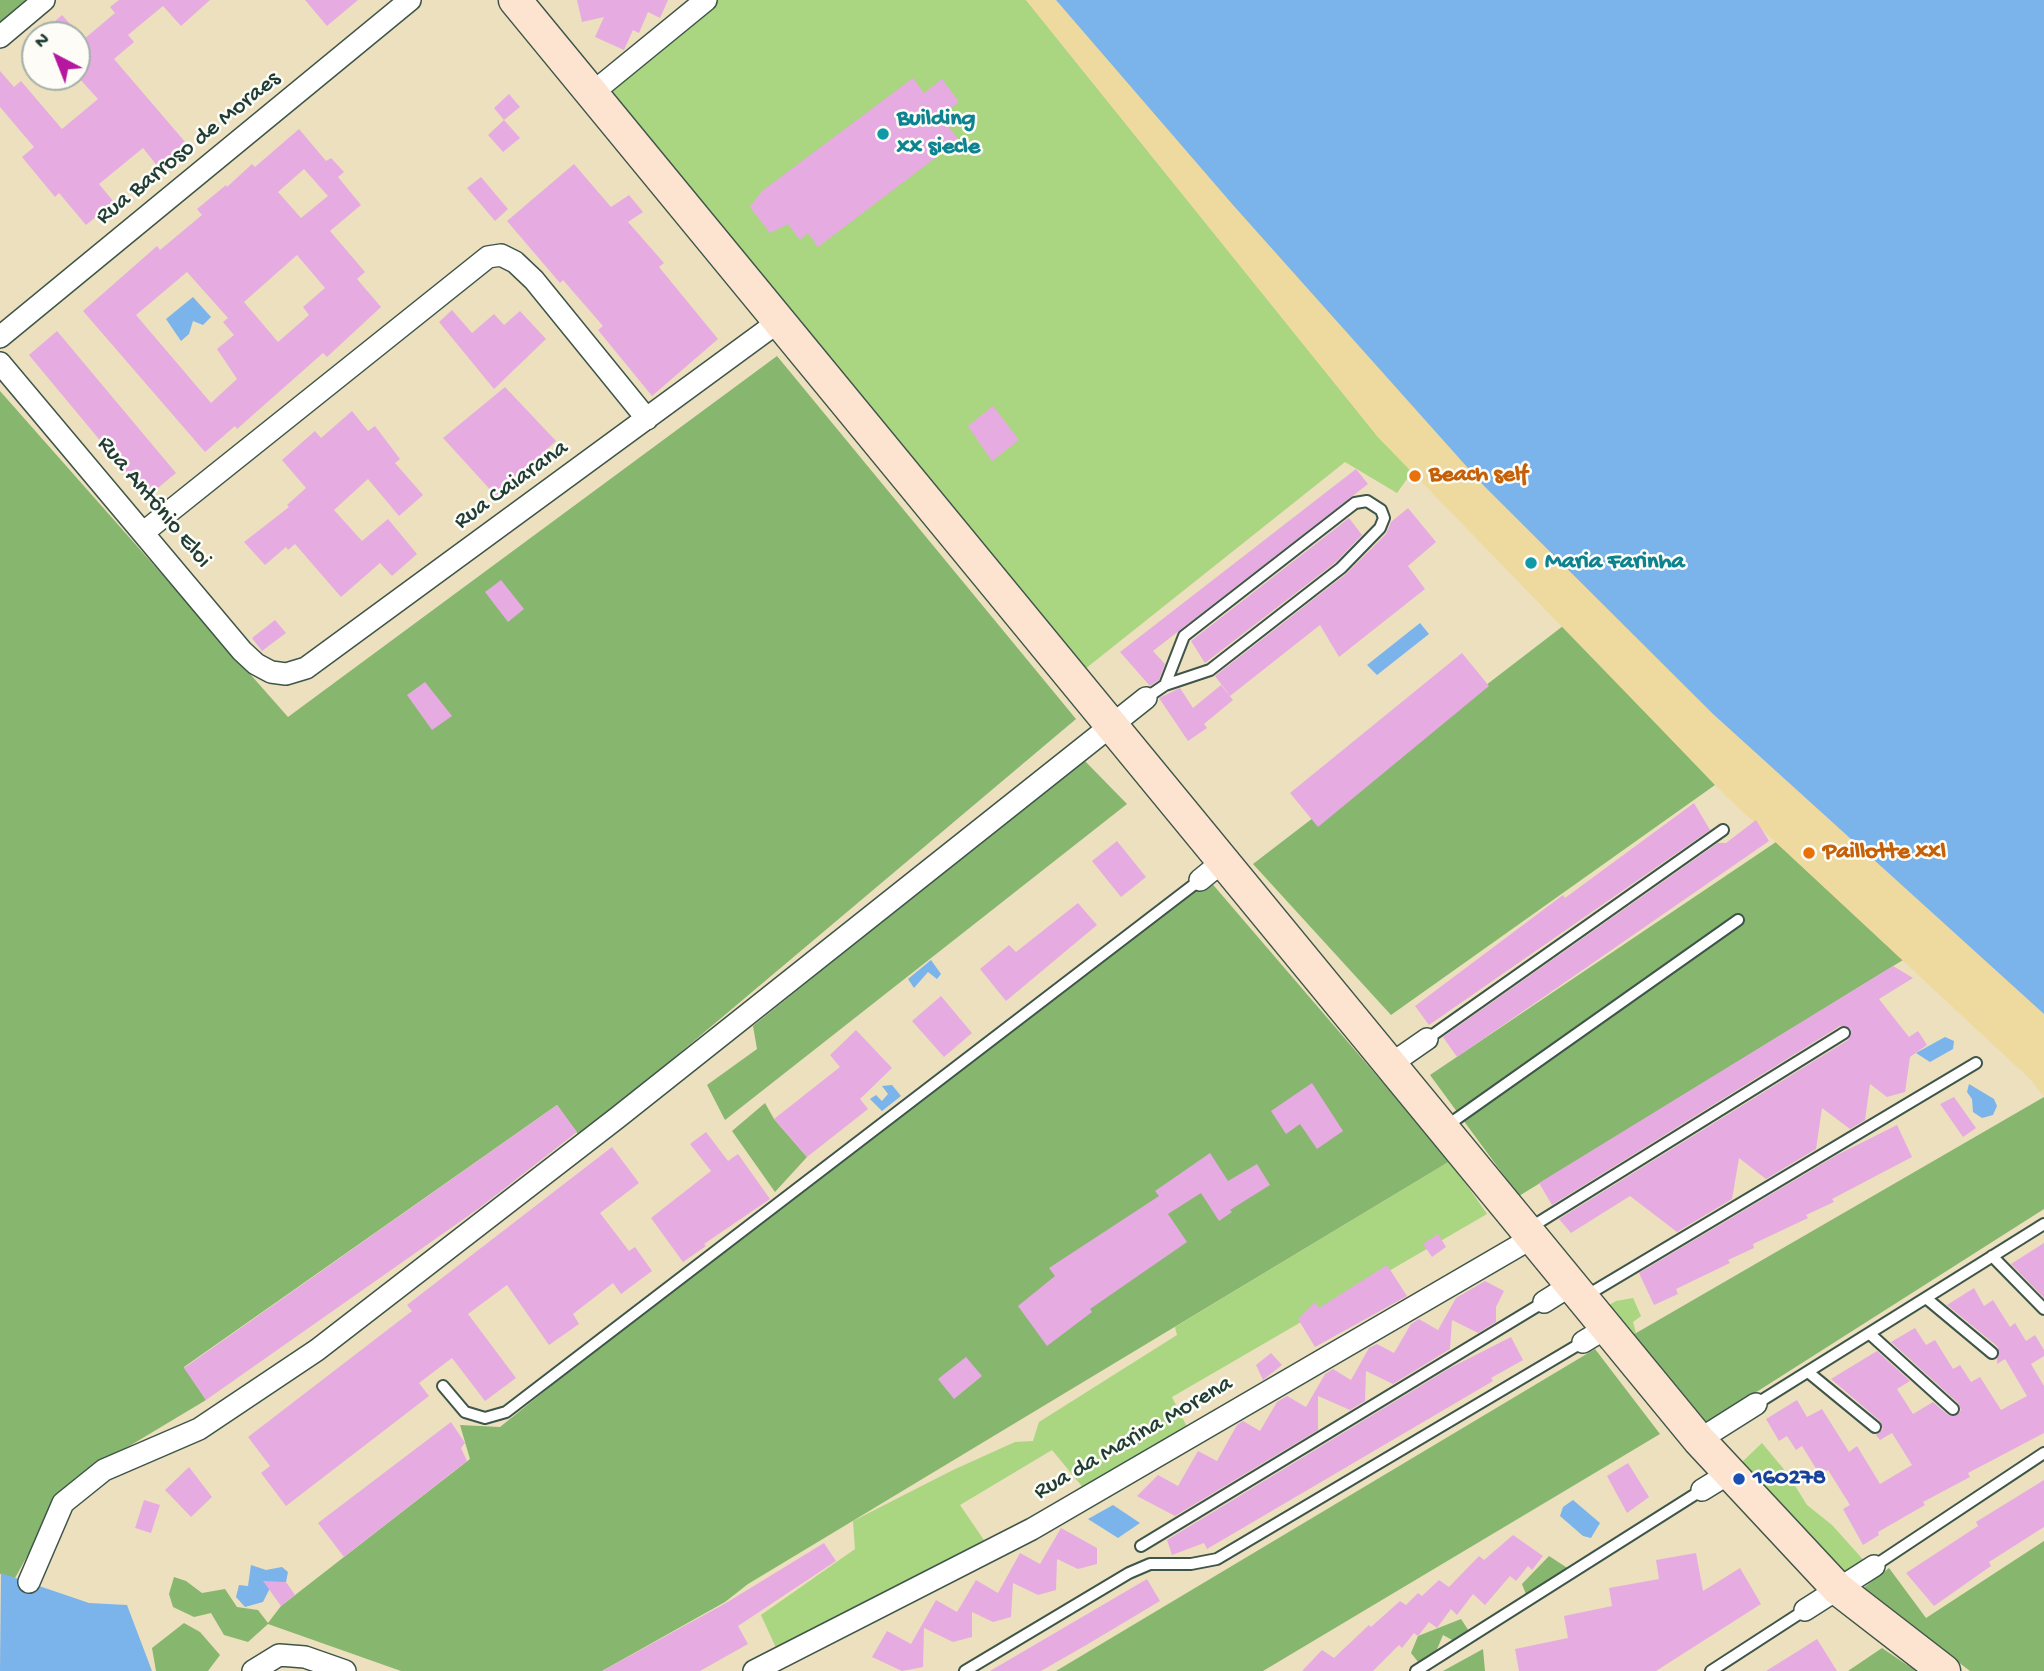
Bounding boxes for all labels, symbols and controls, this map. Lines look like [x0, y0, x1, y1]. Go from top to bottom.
north arrow [21, 21, 91, 91]
text: N [31, 29, 55, 54]
street label: Rua Barroso de Moraes [91, 66, 287, 232]
place label: Building xx siecle [897, 106, 980, 162]
marker: Building xx siecle [875, 126, 891, 142]
street label: Rua Antônio Eloi [89, 431, 217, 575]
street label: Rua Caiarana [449, 435, 575, 537]
place label: Beach self [1429, 462, 1528, 490]
marker: Beach self [1407, 468, 1423, 484]
place label: Maria Farinha [1545, 549, 1685, 577]
marker: Maria Farinha [1523, 555, 1539, 571]
place label: Paillotte xxl [1823, 839, 1946, 867]
marker: Paillotte xxl [1801, 845, 1817, 861]
street label: Rua da Marina Morena [1029, 1370, 1239, 1508]
place label: 160278 [1753, 1465, 1826, 1493]
marker: 160278 [1731, 1471, 1747, 1487]

